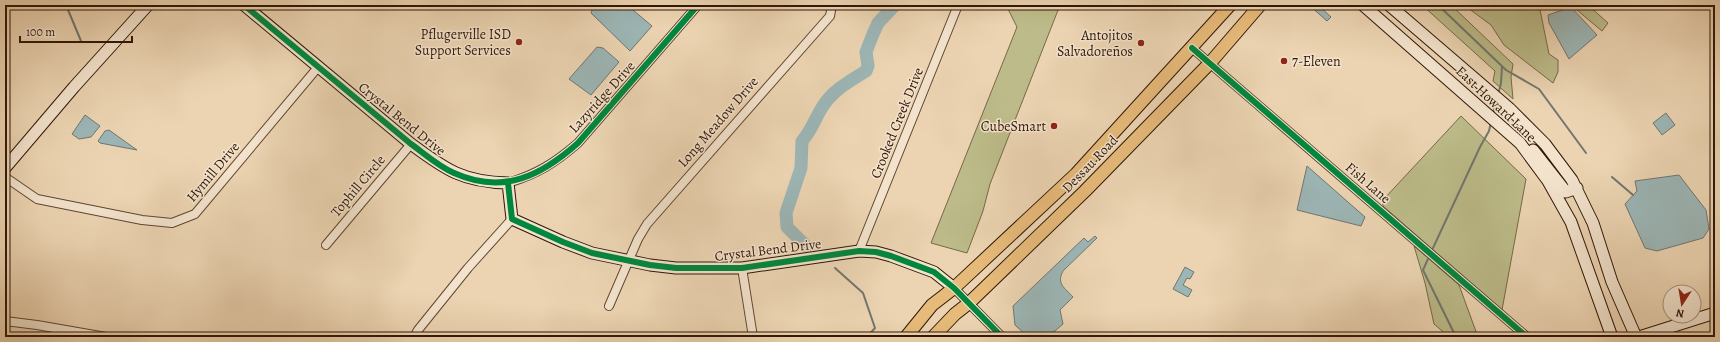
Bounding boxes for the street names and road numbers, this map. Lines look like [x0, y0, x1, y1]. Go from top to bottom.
street label: Lazyridge Drive [565, 57, 639, 137]
street label: East Howard Lane [1452, 62, 1540, 146]
street label: Crooked Creek Drive [866, 65, 928, 181]
street label: Long Meadow Drive [673, 73, 763, 171]
street label: Crystal Bend Drive [354, 78, 450, 160]
street label: Dessau Road [1058, 131, 1123, 197]
street label: Hymill Drive [182, 138, 244, 206]
street label: Tophill Circle [326, 151, 390, 221]
street label: Fish Lane [1341, 158, 1395, 208]
street label: Crystal Bend Drive [714, 234, 822, 266]

